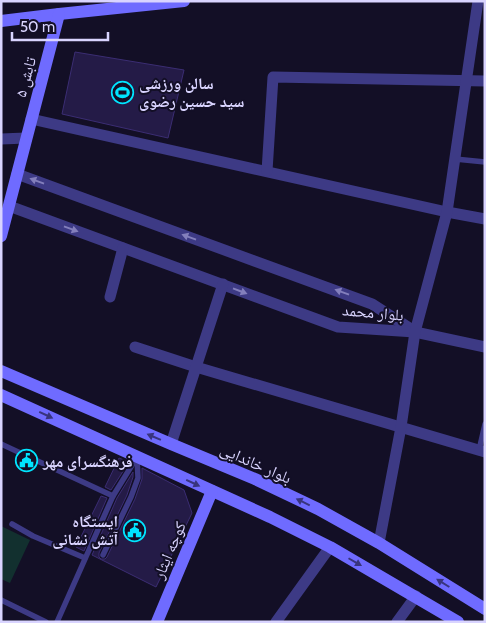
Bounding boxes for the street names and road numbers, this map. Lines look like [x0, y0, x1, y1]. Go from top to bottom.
street label: تابش ۵ [11, 55, 41, 100]
street label: بلوار محمد [341, 300, 404, 325]
street label: بلوار خاندایی [217, 439, 294, 488]
street label: کوچه ایثار [149, 518, 190, 583]

